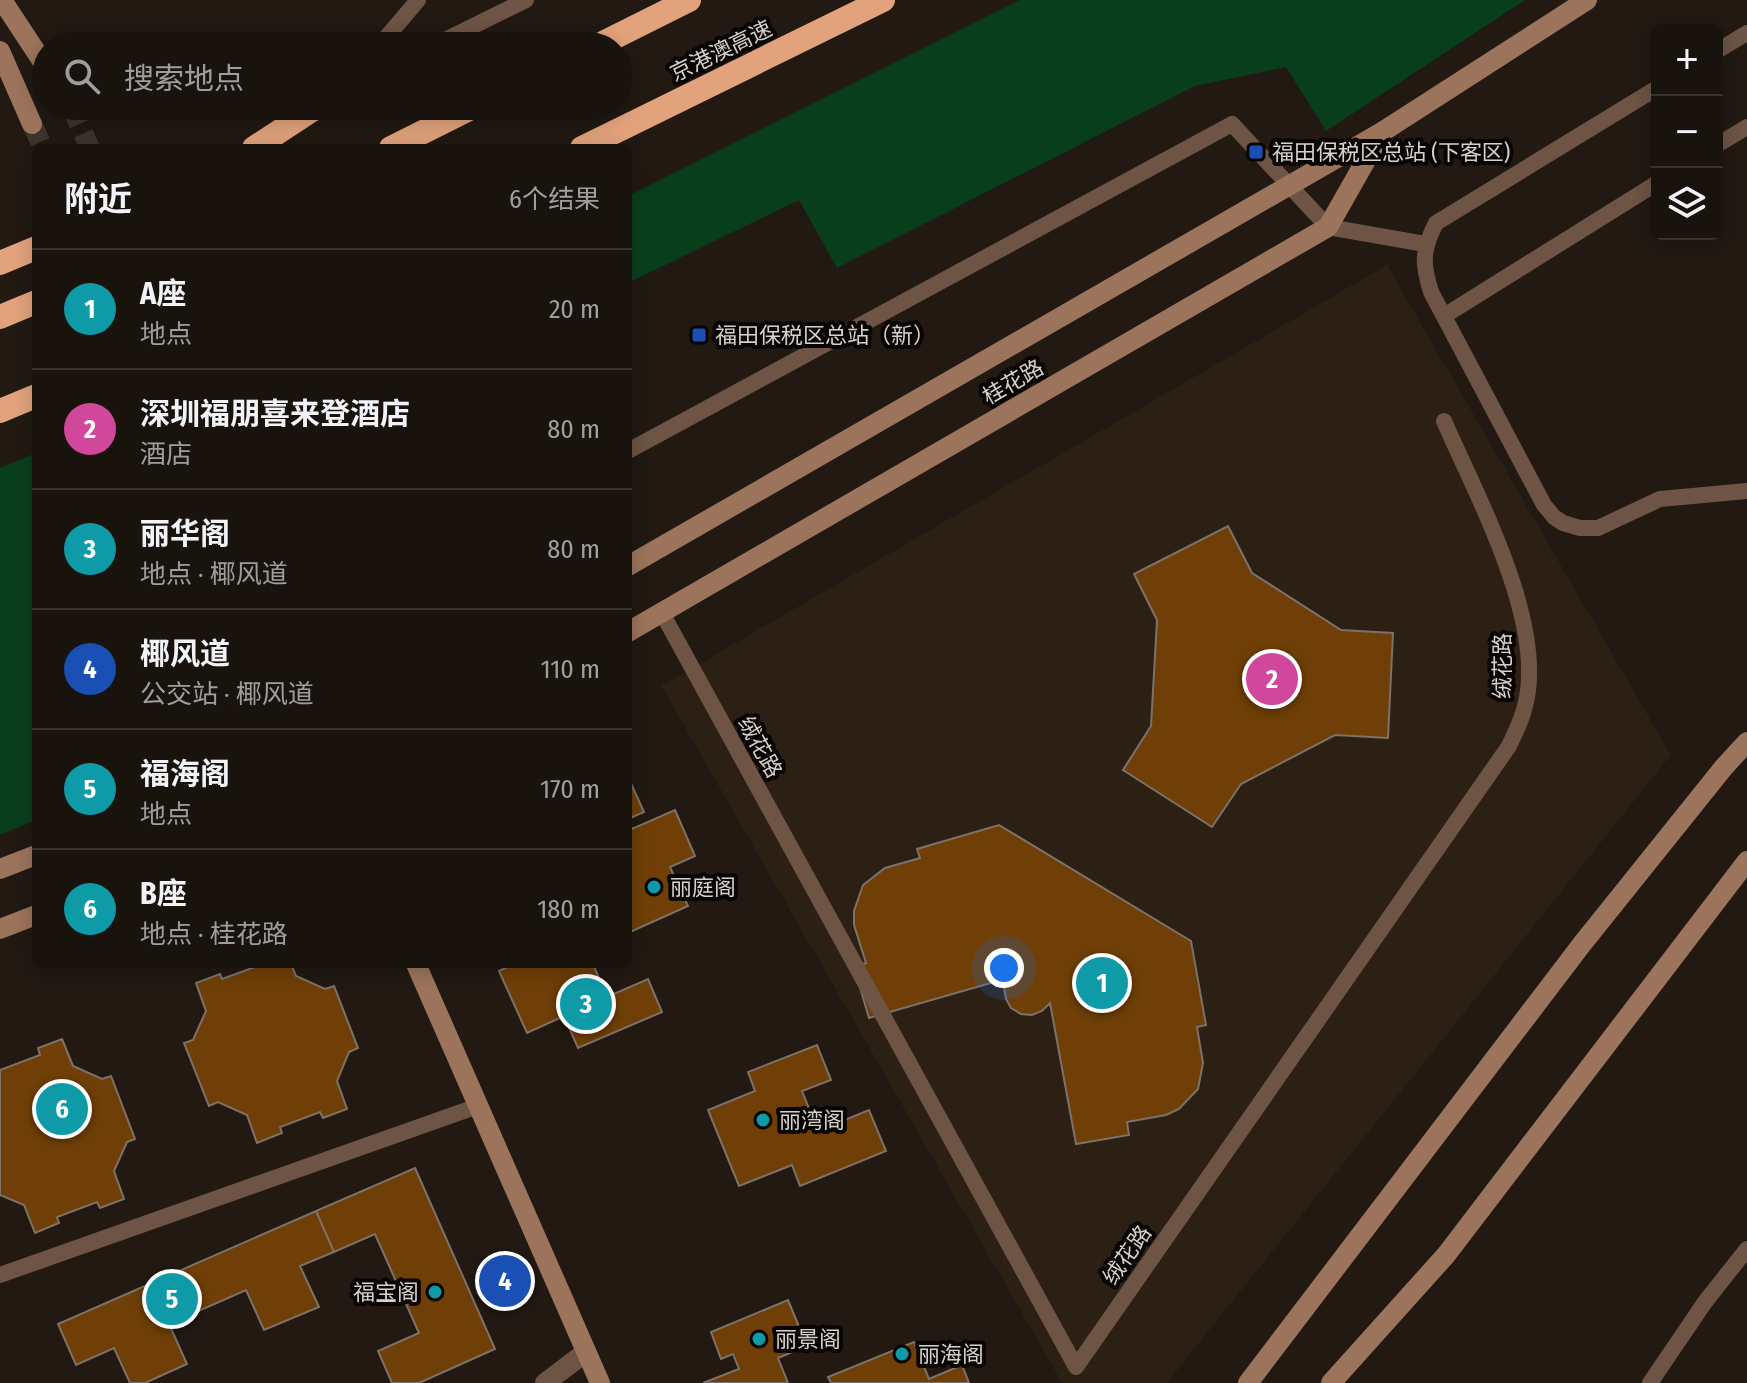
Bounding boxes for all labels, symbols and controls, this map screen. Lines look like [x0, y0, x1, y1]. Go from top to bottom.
street label: 京港澳高速 [666, 15, 776, 87]
map controls [1651, 24, 1723, 240]
button: + [1651, 24, 1723, 96]
search box [32, 32, 632, 120]
icon: search [60, 54, 104, 98]
text: 搜索地点 [124, 61, 244, 97]
button: − [1651, 96, 1723, 168]
place label: 福田保税区总站 (下客区) [1272, 139, 1510, 166]
marker: 福田保税区总站 (下客区) [1247, 143, 1265, 161]
button: layers [1651, 168, 1723, 240]
text: 附近 [64, 179, 132, 220]
text: 6个结果 [509, 184, 600, 215]
text: A座 [140, 276, 186, 312]
text: 1 [85, 294, 96, 325]
text: 20 m [549, 294, 600, 325]
text: 地点 [140, 319, 192, 350]
place label: 福田保税区总站（新） [715, 322, 935, 349]
marker: 福田保税区总站（新） [690, 326, 708, 344]
street label: 桂花路 [978, 354, 1048, 410]
text: 深圳福朋喜来登酒店 [140, 396, 410, 432]
text: 2 [84, 414, 96, 445]
text: 80 m [547, 414, 600, 445]
text: 酒店 [140, 439, 192, 470]
text: 丽华阁 [140, 516, 230, 552]
text: 3 [84, 534, 96, 565]
text: 80 m [547, 534, 600, 565]
text: 地点 · 椰风道 [140, 559, 288, 590]
street label: 绒花路 [1489, 633, 1516, 699]
text: 椰风道 [140, 636, 230, 672]
pin: 2 [1246, 649, 1298, 709]
text: 4 [83, 654, 97, 685]
text: 110 m [540, 654, 600, 685]
text: 公交站 · 椰风道 [140, 679, 314, 710]
street label: 绒花路 [732, 712, 788, 782]
text: 福海阁 [140, 756, 230, 792]
text: 5 [84, 774, 96, 805]
text: 170 m [540, 774, 600, 805]
text: 地点 [140, 799, 192, 830]
place label: 丽庭阁 [670, 874, 736, 901]
text: B座 [140, 876, 187, 912]
marker: 丽庭阁 [645, 878, 663, 896]
text: 6 [83, 894, 97, 925]
text: 180 m [537, 894, 600, 925]
text: 地点 · 桂花路 [140, 919, 288, 950]
your location [984, 948, 1024, 988]
pin: 1 [1076, 953, 1128, 1013]
pin: 3 [560, 974, 612, 1034]
pin: 6 [36, 1079, 88, 1139]
place label: 丽湾阁 [779, 1107, 845, 1134]
marker: 丽湾阁 [754, 1111, 772, 1129]
street label: 绒花路 [1097, 1220, 1157, 1290]
pin: 4 [479, 1251, 531, 1311]
pin: 5 [146, 1269, 198, 1329]
place label: 福宝阁 [353, 1279, 419, 1306]
marker: 福宝阁 [426, 1283, 444, 1301]
place label: 丽景阁 [775, 1326, 841, 1353]
marker: 丽景阁 [750, 1330, 768, 1348]
place label: 丽海阁 [918, 1341, 984, 1368]
marker: 丽海阁 [893, 1345, 911, 1363]

